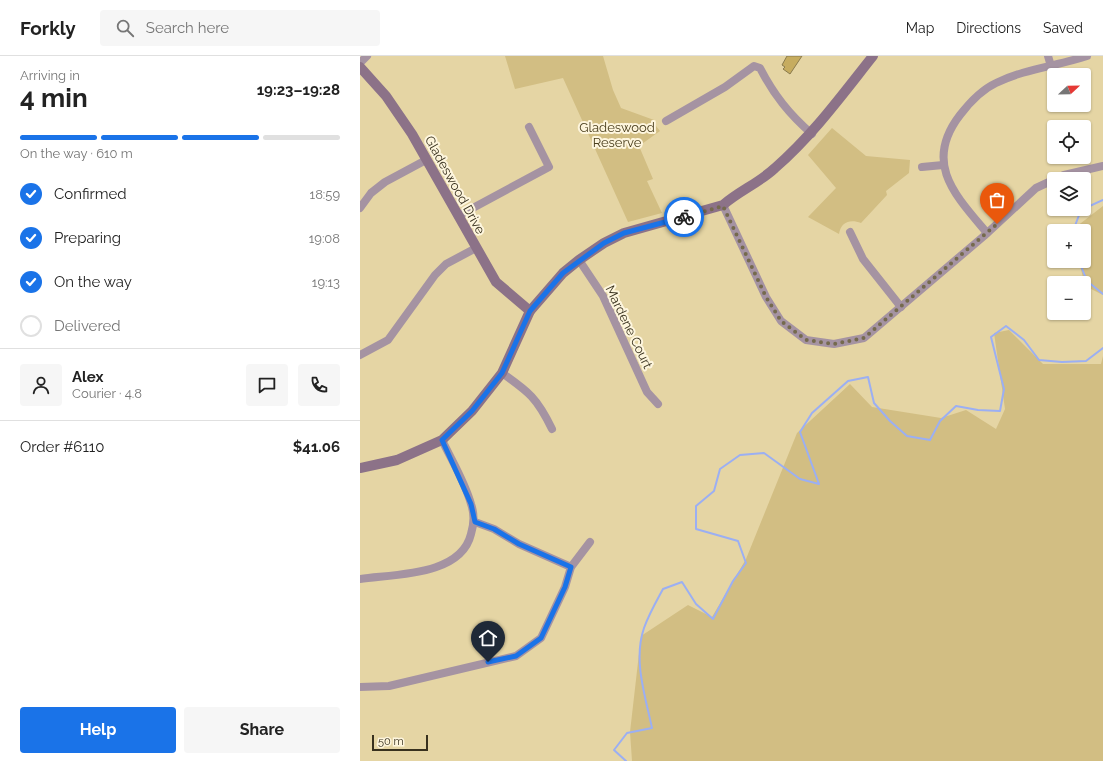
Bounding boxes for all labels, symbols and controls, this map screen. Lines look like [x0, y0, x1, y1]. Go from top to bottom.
search box [100, 10, 380, 46]
text: Forkly [20, 17, 76, 39]
icon: search [114, 17, 136, 39]
text: Search here [146, 19, 229, 37]
text: Map [906, 20, 934, 36]
text: Directions [956, 20, 1021, 36]
text: Saved [1043, 20, 1083, 36]
text: Arriving in [20, 68, 80, 83]
north arrow [1047, 68, 1091, 112]
map controls [1047, 68, 1091, 320]
text: 19:23–19:28 [257, 81, 340, 99]
text: 4 min [20, 83, 88, 113]
park label: Gladeswood Reserve [579, 120, 655, 150]
button: locate [1047, 120, 1091, 164]
street label: Gladeswood Drive [422, 133, 488, 237]
text: On the way · 610 m [20, 146, 133, 161]
button: layers [1047, 172, 1091, 216]
icon: check [20, 183, 42, 205]
pin [980, 183, 1014, 224]
text: Confirmed [54, 185, 127, 203]
text: 18:59 [310, 187, 340, 202]
icon: bag [986, 189, 1008, 211]
courier [664, 197, 704, 237]
icon: bike [673, 206, 695, 228]
button: + [1047, 224, 1091, 268]
icon: check [20, 227, 42, 249]
text: Preparing [54, 229, 121, 247]
text: 19:08 [309, 231, 340, 246]
icon: check [20, 271, 42, 293]
text: On the way [54, 273, 132, 291]
text: 19:13 [312, 275, 340, 290]
button: − [1047, 276, 1091, 320]
street label: Mardene Court [602, 283, 656, 371]
text: Delivered [54, 317, 121, 335]
button: person [20, 364, 62, 406]
button: chat [246, 364, 288, 406]
button: phone [298, 364, 340, 406]
text: Alex [72, 368, 103, 386]
text: Courier · 4.8 [72, 386, 142, 401]
text: Order #6110 [20, 438, 104, 456]
text: $41.06 [293, 438, 340, 456]
pin [471, 621, 505, 662]
icon: home [477, 627, 499, 649]
button: Help [20, 707, 176, 753]
button: Share [184, 707, 340, 753]
scale bar [372, 733, 428, 752]
text: 50 m [378, 735, 404, 748]

